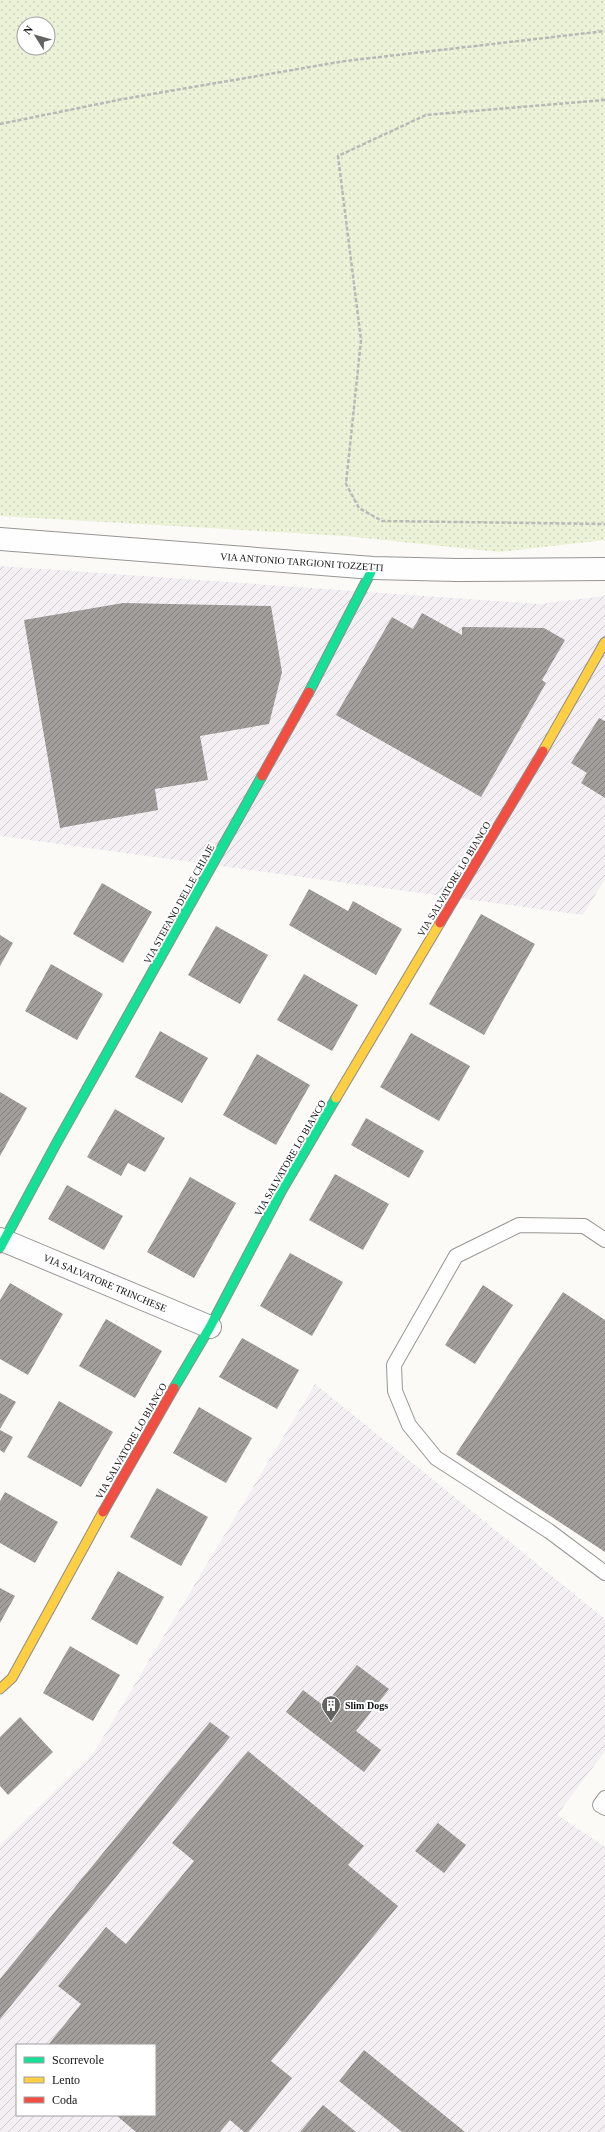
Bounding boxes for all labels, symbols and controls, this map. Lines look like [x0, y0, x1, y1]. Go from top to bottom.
north arrow [16, 16, 56, 56]
text: N [21, 23, 35, 37]
street label: VIA ANTONIO TARGIONI TOZZETTI [220, 551, 384, 573]
street label: VIA SALVATORE LO BIANCO [415, 819, 493, 939]
street label: VIA STEFANO DELLE CHIAJE [141, 842, 217, 966]
street label: VIA SALVATORE LO BIANCO [252, 1098, 328, 1218]
street label: VIA SALVATORE TRINCHESE [42, 1252, 168, 1314]
street label: VIA SALVATORE LO BIANCO [93, 1381, 169, 1501]
building icon: Slim Dogs [320, 1694, 342, 1722]
place label: Slim Dogs [345, 1700, 388, 1711]
legend [16, 2044, 156, 2116]
text: Scorrevole [52, 2053, 104, 2067]
text: Lento [52, 2073, 80, 2087]
text: Coda [52, 2093, 78, 2107]

